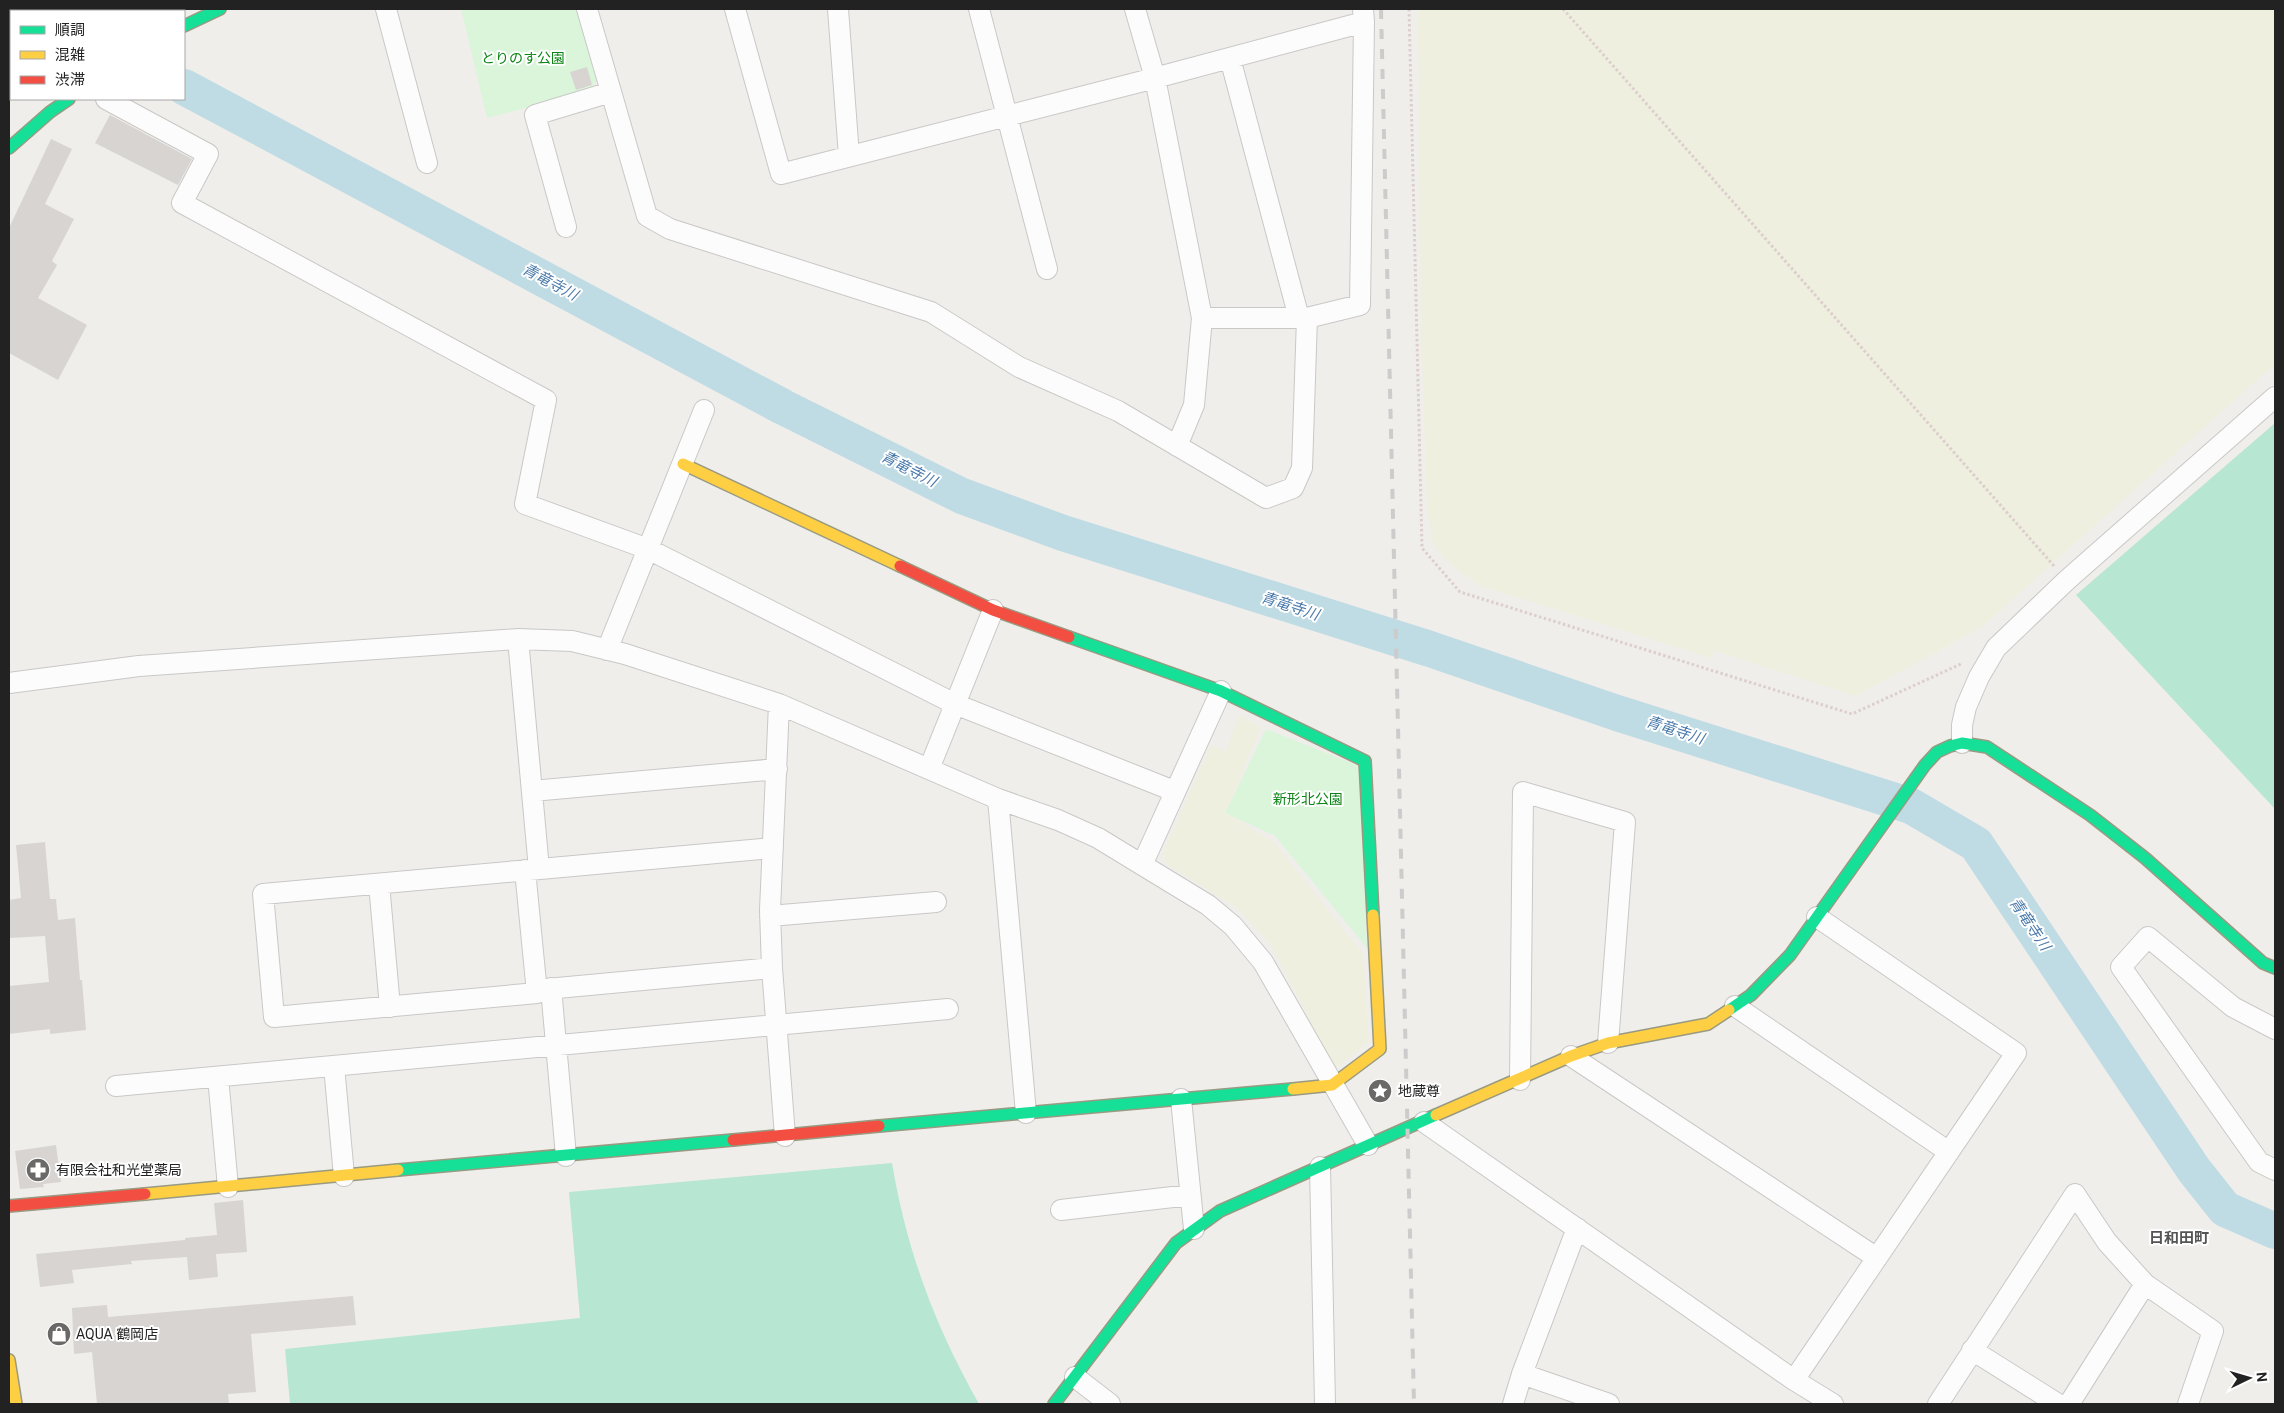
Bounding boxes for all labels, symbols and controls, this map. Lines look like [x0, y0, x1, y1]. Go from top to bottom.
legend [10, 10, 185, 100]
text: 順調 [55, 21, 85, 39]
text: 混雑 [55, 46, 85, 64]
park label: とりのす公園 [481, 50, 565, 66]
text: 渋滞 [55, 71, 85, 89]
water label: 青竜寺川 [519, 260, 582, 305]
water label: 青竜寺川 [878, 447, 942, 492]
water label: 青竜寺川 [1259, 588, 1323, 624]
water label: 青竜寺川 [1644, 712, 1708, 748]
park label: 新形北公園 [1273, 791, 1343, 807]
water label: 青竜寺川 [2006, 894, 2055, 956]
place icon: 地蔵尊 [1367, 1078, 1393, 1104]
place label: 地蔵尊 [1398, 1083, 1440, 1099]
pharmacy icon: 有限会社和光堂薬局 [25, 1157, 51, 1183]
place label: 有限会社和光堂薬局 [56, 1162, 182, 1178]
district label: 日和田町 [2149, 1229, 2209, 1247]
shop icon: AQUA 鶴岡店 [46, 1321, 72, 1347]
place label: AQUA 鶴岡店 [76, 1326, 158, 1342]
north arrow [2224, 1353, 2274, 1403]
text: N [2254, 1371, 2270, 1382]

